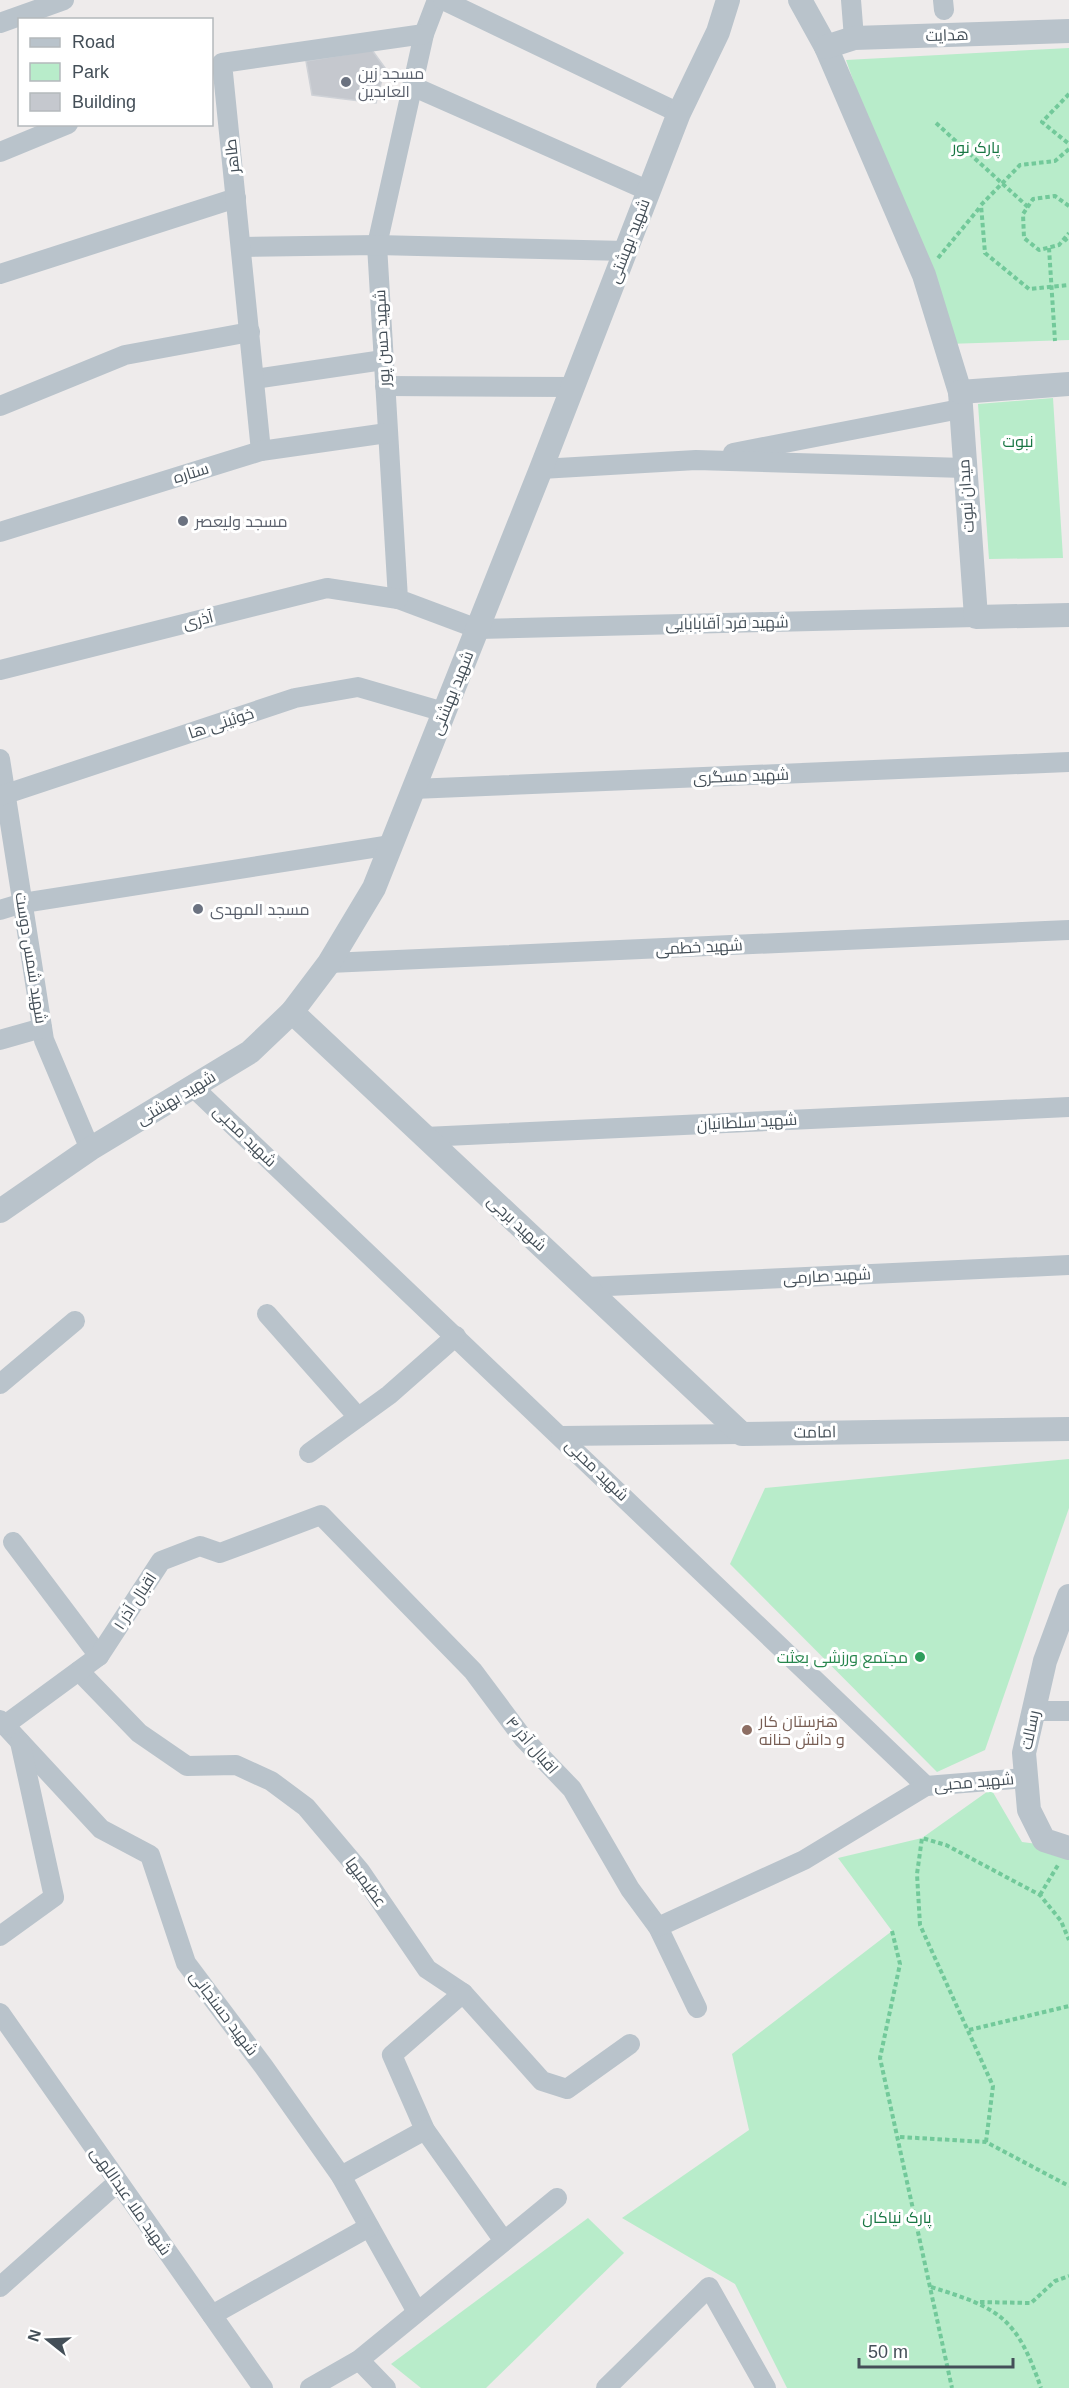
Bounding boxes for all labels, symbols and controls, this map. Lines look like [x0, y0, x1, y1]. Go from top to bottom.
legend [18, 18, 213, 126]
street label: هدایت [925, 26, 969, 45]
text: Road [72, 32, 115, 52]
text: Park [72, 62, 110, 82]
place label: مسجد زین العابدین [358, 65, 424, 102]
marker: مسجد زین العابدین [339, 75, 353, 89]
text: Building [72, 92, 136, 112]
street label: طاهر [222, 138, 243, 175]
park label: پارک نور [951, 139, 1001, 159]
street label: شهید بهشتی [605, 196, 655, 286]
street label: شهید حسن پور [371, 289, 396, 388]
park label: نبوت [1003, 433, 1033, 451]
street label: میدان نبوت [955, 458, 979, 533]
street label: ستاره [171, 460, 211, 487]
place label: مسجد ولیعصر [194, 513, 288, 531]
marker: مسجد ولیعصر [176, 514, 190, 528]
street label: آذری [181, 608, 216, 634]
street label: شهید فرد آقابابایی [665, 613, 789, 635]
street label: شهید بهشتی [427, 649, 478, 738]
street label: خوئینی ها [186, 704, 257, 743]
street label: شهید مسگری [693, 766, 789, 788]
street label: شهید شمس دوست [10, 891, 50, 1025]
place label: مسجد المهدی [210, 901, 310, 920]
marker: مسجد المهدی [191, 902, 205, 916]
street label: شهید خطمی [655, 936, 743, 960]
street label: شهید بهشتی [133, 1068, 220, 1130]
street label: شهید محبی [209, 1102, 280, 1171]
street label: شهید سلطانیان [696, 1111, 798, 1135]
street label: شهید برجی [483, 1192, 550, 1256]
street label: شهید صارمی [783, 1265, 871, 1289]
street label: امامت [794, 1423, 836, 1441]
street label: شهید محبی [561, 1436, 632, 1505]
street label: اقبال آذر ۱ [110, 1569, 161, 1634]
place label: مجتمع ورزشی بعثت [777, 1649, 908, 1669]
marker: مجتمع ورزشی بعثت [913, 1650, 927, 1664]
street label: رسالت [1018, 1709, 1043, 1751]
street label: اقبال آذر ۴ [501, 1713, 561, 1778]
place label: هنرستان کار و دانش حنانه [758, 1713, 845, 1750]
marker: هنرستان کار و دانش حنانه [740, 1723, 754, 1737]
street label: شهید محبی [933, 1770, 1015, 1796]
street label: عظیمیها [341, 1854, 390, 1911]
street label: شهید حسنجانی [185, 1967, 261, 2060]
street label: شهید ملا عبداللهی [86, 2144, 175, 2259]
park label: پارک نیاکان [862, 2209, 932, 2229]
north arrow [18, 2310, 78, 2370]
text: N [24, 2327, 44, 2344]
scale bar [859, 2331, 1014, 2369]
text: 50 m [868, 2342, 908, 2362]

